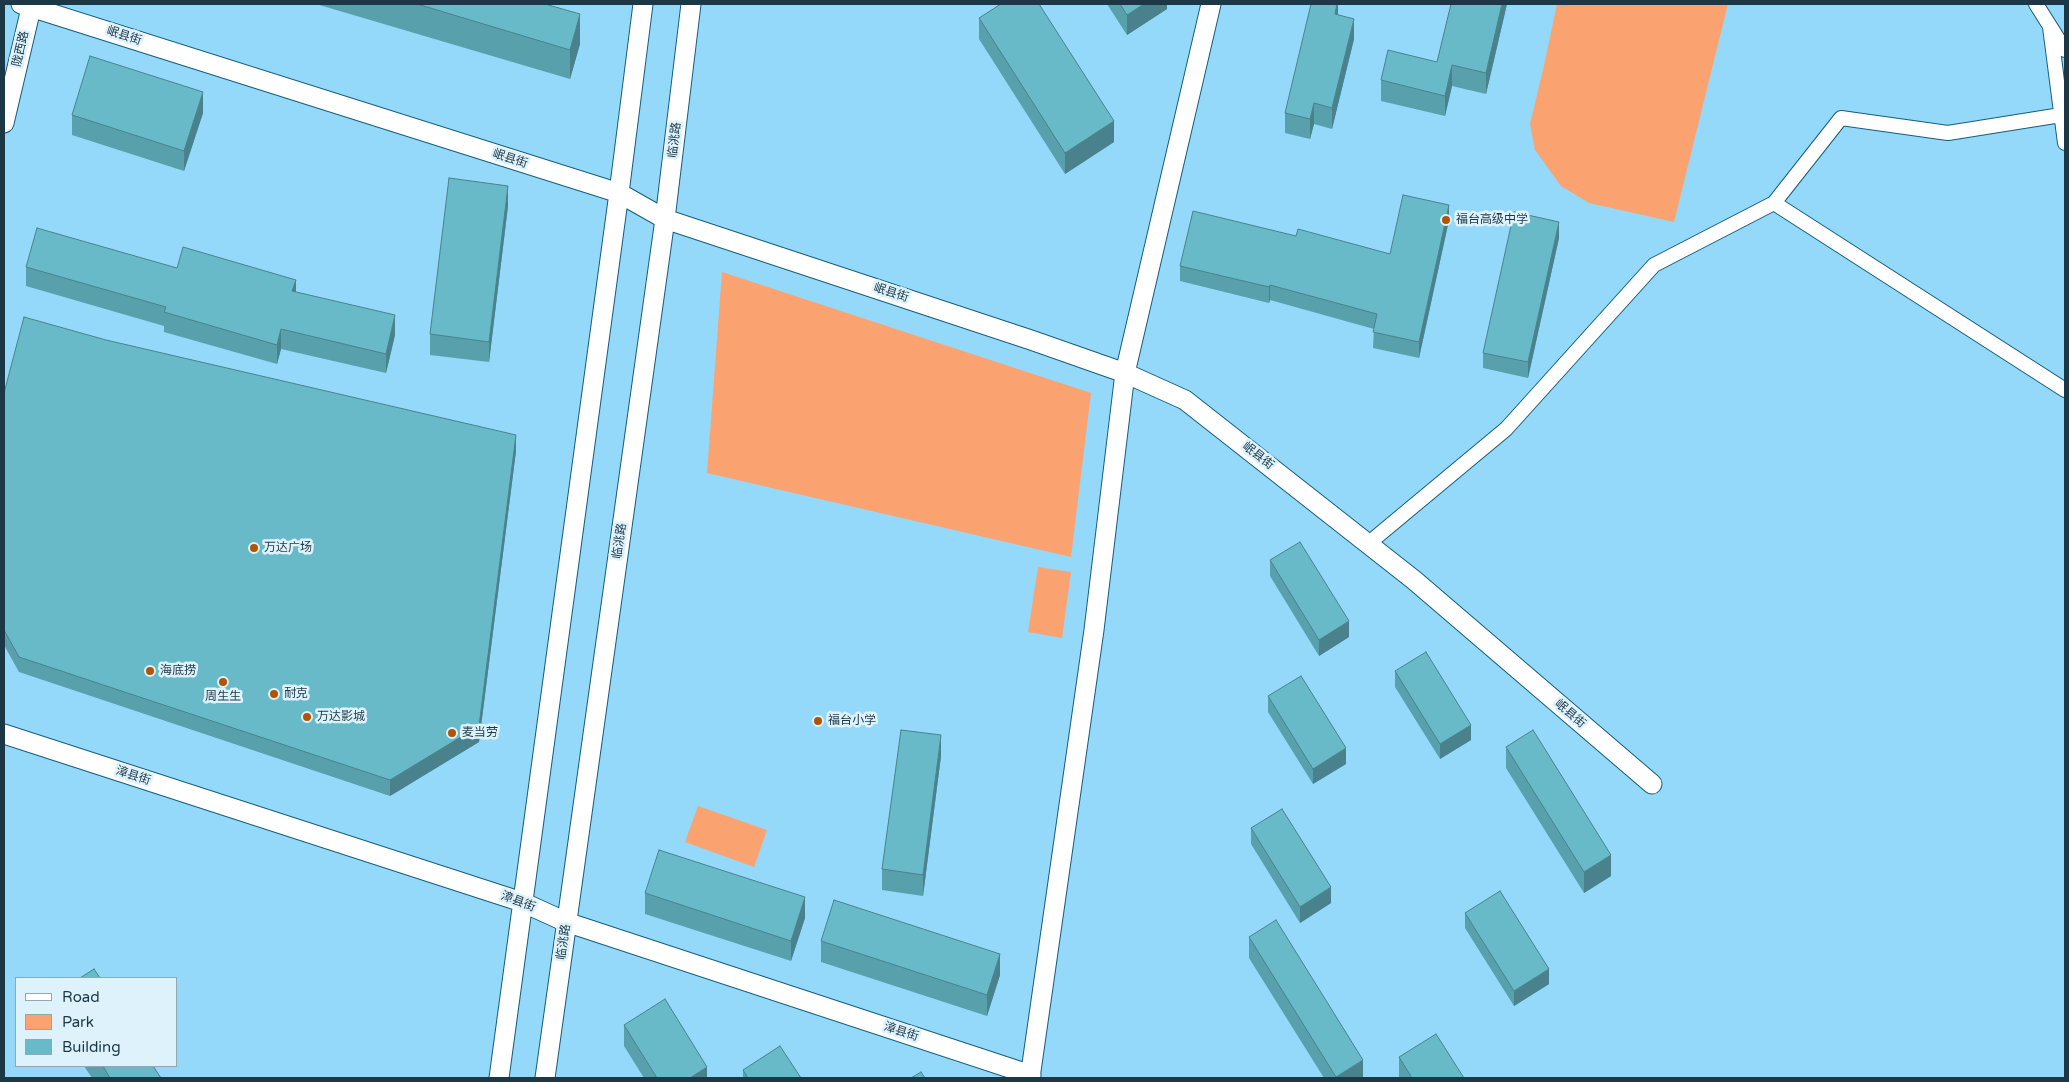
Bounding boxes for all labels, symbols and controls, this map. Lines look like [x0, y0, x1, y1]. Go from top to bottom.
street label: 岷县街 [105, 24, 143, 48]
street label: 陇西路 [10, 30, 32, 68]
street label: 临洮路 [666, 121, 684, 159]
street label: 岷县街 [491, 147, 529, 171]
place label: 福台高级中学 [1456, 213, 1528, 227]
marker: 福台高级中学 [1440, 214, 1452, 226]
street label: 岷县街 [872, 281, 910, 305]
street label: 岷县街 [1239, 439, 1277, 473]
street label: 临洮路 [610, 522, 630, 560]
place label: 万达广场 [264, 541, 312, 555]
marker: 万达广场 [248, 542, 260, 554]
place label: 海底捞 [160, 664, 196, 678]
marker: 海底捞 [144, 665, 156, 677]
marker: 周生生 [217, 676, 229, 688]
place label: 耐克 [284, 687, 308, 701]
marker: 耐克 [268, 688, 280, 700]
place label: 周生生 [205, 690, 241, 704]
street label: 岷县街 [1552, 697, 1588, 731]
place label: 万达影城 [317, 710, 365, 724]
marker: 万达影城 [301, 711, 313, 723]
place label: 福台小学 [828, 714, 876, 728]
marker: 福台小学 [812, 715, 824, 727]
place label: 麦当劳 [462, 726, 498, 740]
marker: 麦当劳 [446, 727, 458, 739]
street label: 漳县街 [114, 764, 152, 788]
street label: 漳县街 [499, 889, 537, 915]
street label: 临洮路 [554, 923, 574, 961]
legend [15, 977, 178, 1067]
text: Road [62, 988, 100, 1006]
text: Park [62, 1013, 94, 1031]
street label: 漳县街 [882, 1020, 920, 1044]
text: Building [62, 1038, 121, 1056]

